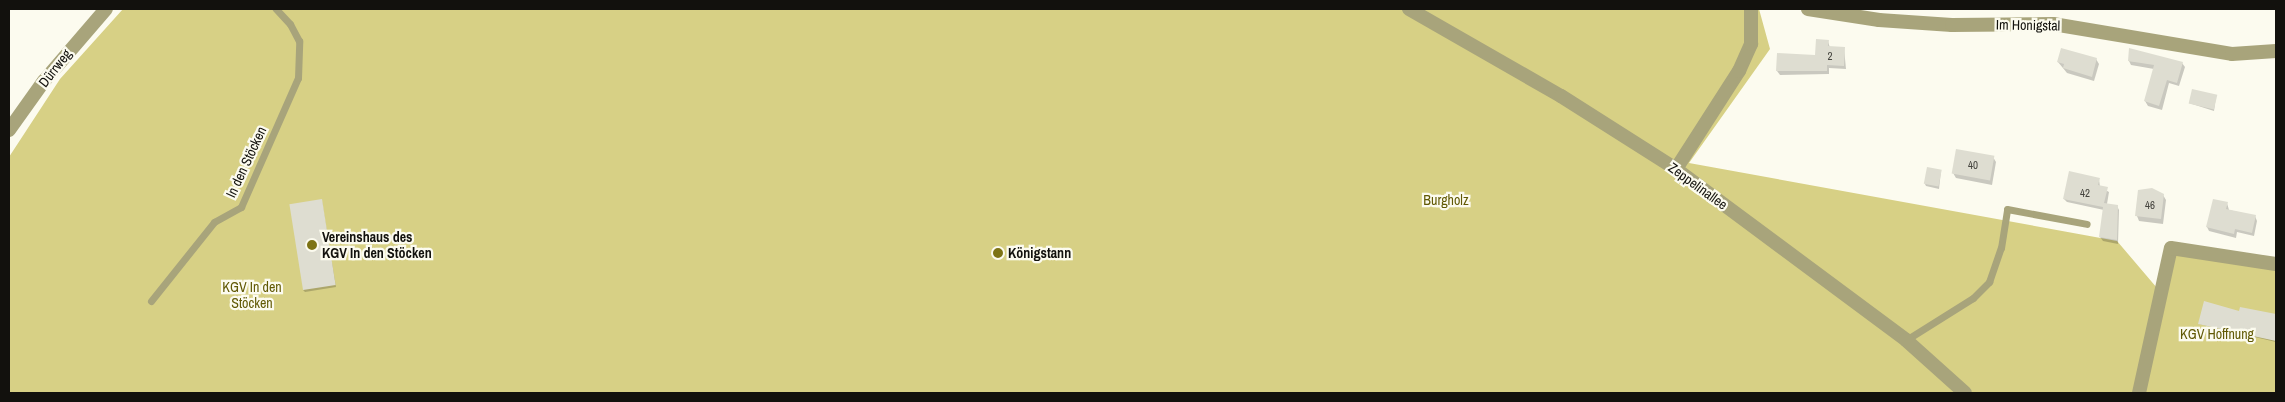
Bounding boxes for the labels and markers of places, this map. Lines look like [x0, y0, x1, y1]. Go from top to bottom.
place label: Vereinshaus des KGV In den Stöcken [322, 229, 432, 262]
marker: Vereinshaus des KGV In den Stöcken [306, 239, 318, 251]
place label: Königstann [1008, 245, 1071, 261]
marker: Königstann [992, 247, 1004, 259]

